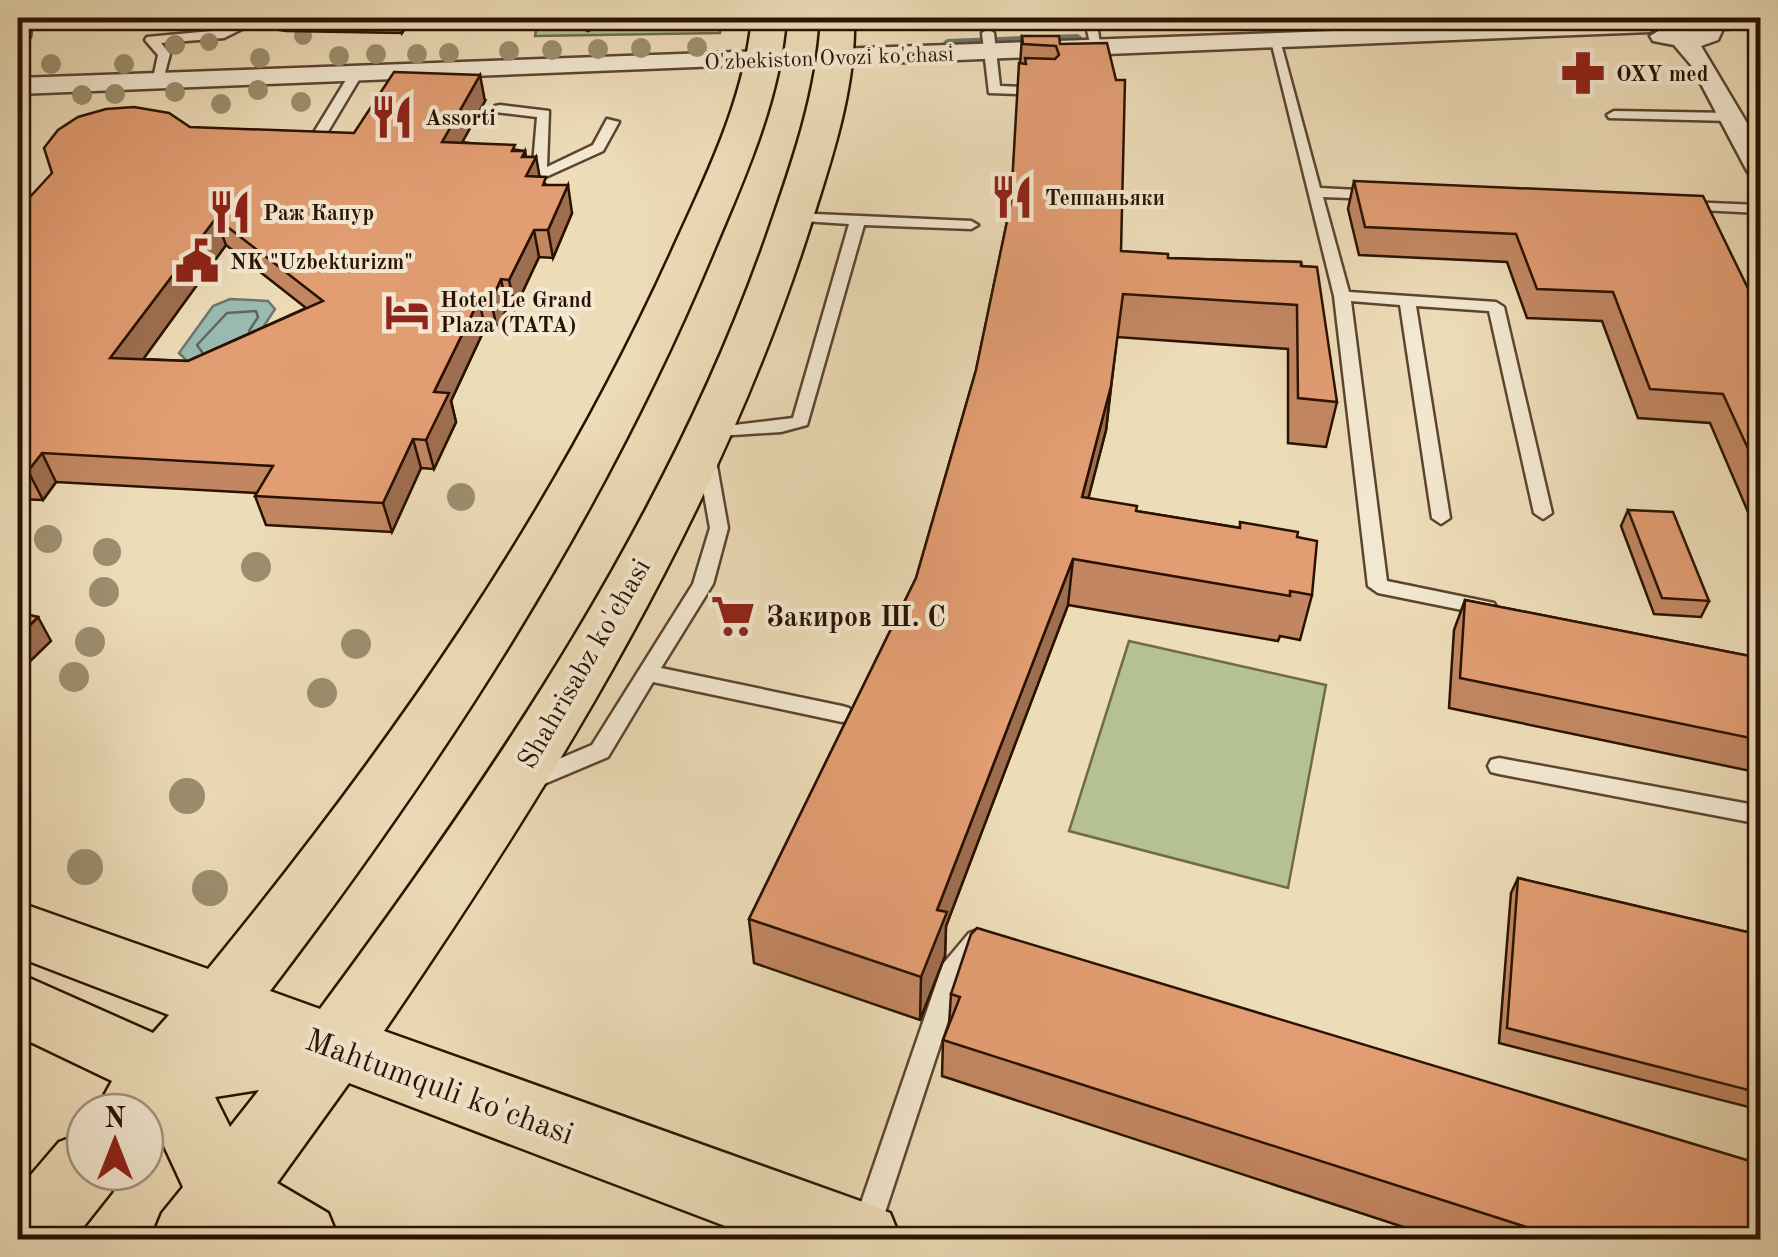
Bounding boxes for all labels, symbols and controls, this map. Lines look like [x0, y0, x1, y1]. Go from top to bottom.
street label: O'zbekiston Ovozi ko'chasi [704, 44, 954, 74]
pharmacy icon: OXY med [1559, 49, 1607, 97]
place label: OXY med [1616, 64, 1709, 86]
restaurant icon: Assorti [368, 93, 416, 141]
place label: Assorti [425, 108, 496, 130]
restaurant icon: Теппаньяки [988, 173, 1036, 221]
restaurant icon: Раж Капур [206, 188, 254, 236]
place label: Теппаньяки [1045, 188, 1165, 210]
place label: Раж Капур [263, 203, 374, 225]
public building icon: NK "Uzbekturizm" [173, 237, 221, 285]
place label: NK "Uzbekturizm" [230, 252, 413, 274]
hotel icon: Hotel Le Grand Plaza (TATA) [383, 288, 431, 336]
place label: Hotel Le Grand Plaza (TATA) [440, 290, 593, 337]
street label: Shahrisabz ko'chasi [514, 555, 657, 774]
supermarket icon: Закиров Ш. С [709, 592, 757, 640]
place label: Закиров Ш. С [766, 604, 946, 633]
street label: Mahtumquli ko'chasi [301, 1025, 577, 1152]
north arrow [65, 1092, 165, 1192]
text: N [104, 1106, 126, 1134]

